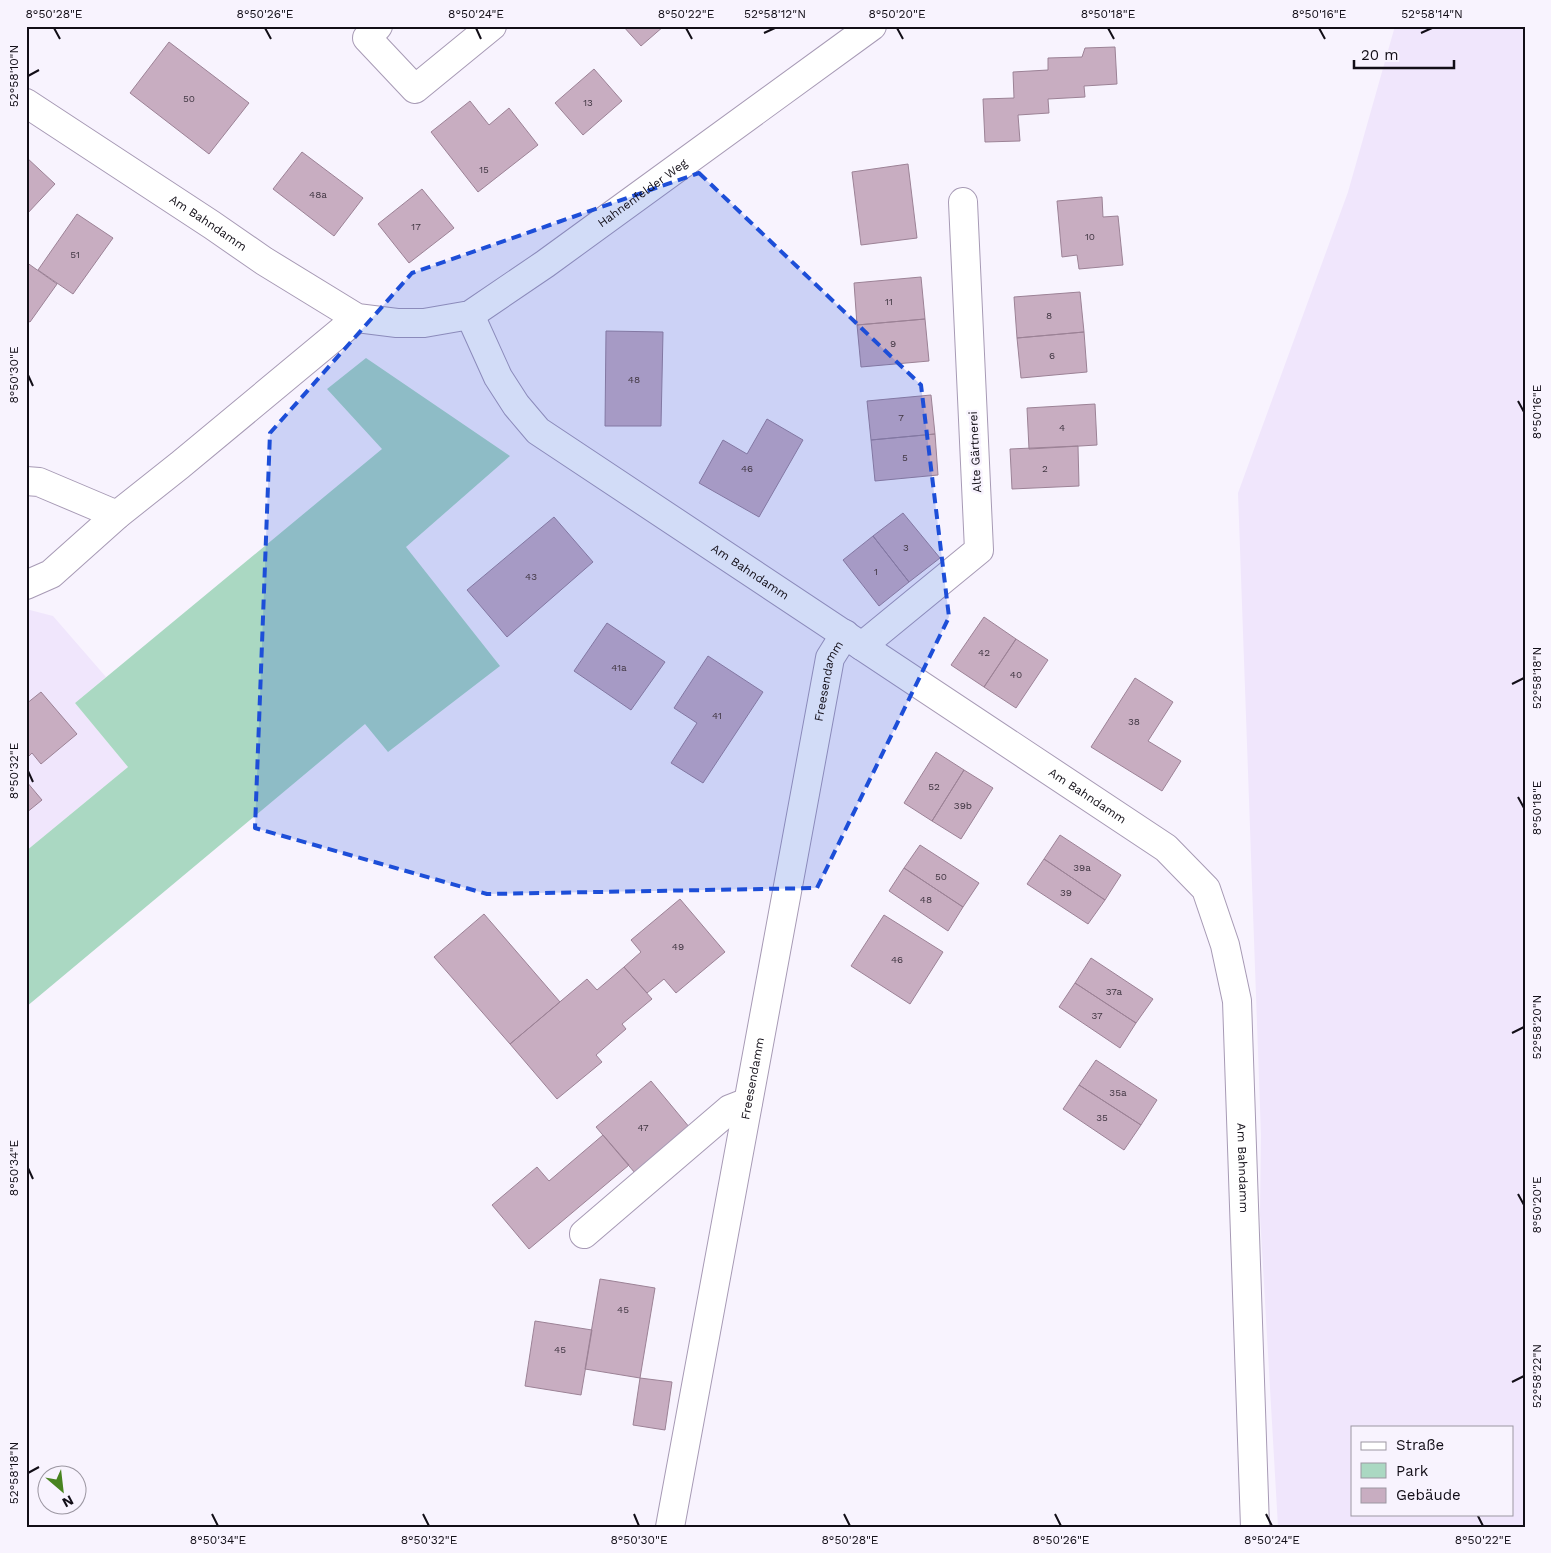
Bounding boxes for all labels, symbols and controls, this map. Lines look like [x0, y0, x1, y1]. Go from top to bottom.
text: 8°50'28"E [25, 7, 83, 21]
text: 8°50'26"E [237, 7, 294, 21]
text: 8°50'24"E [448, 7, 504, 21]
text: 8°50'22"E [658, 7, 715, 21]
text: 52°58'12"N [744, 7, 806, 21]
text: 8°50'20"E [868, 7, 926, 21]
text: 8°50'18"E [1081, 7, 1136, 21]
text: 8°50'16"E [1292, 7, 1347, 21]
text: 52°58'14"N [1401, 7, 1463, 21]
scale bar [1354, 38, 1454, 70]
text: 52°58'10"N [7, 45, 21, 107]
text: 20 m [1361, 46, 1399, 64]
house number: 50 [183, 93, 195, 104]
house number: 13 [583, 97, 593, 108]
street label: Hahnenfelder Weg [595, 155, 690, 230]
house number: 15 [479, 164, 489, 175]
house number: 48a [309, 189, 327, 200]
street label: Am Bahndamm [167, 192, 249, 254]
house number: 17 [411, 221, 421, 232]
house number: 10 [1085, 231, 1095, 242]
house number: 51 [70, 249, 80, 260]
house number: 11 [885, 296, 893, 307]
house number: 8 [1046, 310, 1052, 321]
house number: 9 [890, 338, 896, 349]
text: 8°50'30"E [7, 346, 21, 404]
house number: 6 [1049, 350, 1055, 361]
house number: 48 [628, 374, 640, 385]
text: 8°50'16"E [1530, 384, 1544, 439]
street label: Alte Gärtnerei [966, 411, 984, 493]
house number: 7 [898, 412, 904, 423]
house number: 4 [1059, 422, 1065, 433]
house number: 5 [902, 452, 908, 463]
house number: 46 [741, 463, 753, 474]
house number: 2 [1042, 463, 1048, 474]
street label: Am Bahndamm [709, 541, 792, 603]
house number: 3 [903, 542, 909, 553]
house number: 1 [874, 566, 878, 577]
house number: 43 [525, 571, 537, 582]
street label: Freesendamm [811, 638, 846, 722]
house number: 42 [978, 647, 990, 658]
text: 52°58'18"N [1530, 647, 1544, 709]
house number: 41a [611, 662, 627, 673]
house number: 40 [1010, 669, 1022, 680]
house number: 41 [712, 710, 722, 721]
house number: 38 [1128, 716, 1140, 727]
text: 8°50'32"E [7, 742, 21, 799]
street label: Am Bahndamm [1046, 765, 1129, 827]
text: 8°50'18"E [1530, 780, 1544, 835]
house number: 52 [928, 781, 940, 792]
house number: 39b [954, 800, 972, 811]
house number: 39a [1073, 862, 1091, 873]
house number: 50 [935, 871, 947, 882]
house number: 39 [1060, 887, 1072, 898]
house number: 48 [920, 894, 932, 905]
house number: 49 [672, 941, 684, 952]
house number: 46 [891, 954, 903, 965]
house number: 37a [1106, 986, 1123, 997]
text: 52°58'20"N [1530, 995, 1544, 1059]
house number: 37 [1091, 1010, 1103, 1021]
street label: Freesendamm [738, 1036, 767, 1121]
house number: 35a [1109, 1087, 1127, 1098]
house number: 35 [1096, 1112, 1108, 1123]
house number: 47 [637, 1122, 649, 1133]
street label: Am Bahndamm [1234, 1123, 1251, 1213]
text: 8°50'34"E [7, 1139, 21, 1196]
text: 8°50'20"E [1530, 1176, 1544, 1234]
house number: 45 [617, 1304, 629, 1315]
house number: 45 [554, 1344, 566, 1355]
text: 52°58'22"N [1530, 1344, 1544, 1408]
legend [1351, 1426, 1514, 1516]
text: Straße [1396, 1436, 1444, 1454]
text: 52°58'18"N [7, 1442, 21, 1504]
text: Park [1396, 1462, 1429, 1480]
north arrow [38, 1466, 88, 1516]
text: Gebäude [1396, 1486, 1461, 1504]
text: N [60, 1492, 76, 1511]
text: 8°50'34"E [190, 1533, 247, 1547]
text: 8°50'32"E [401, 1533, 458, 1547]
text: 8°50'30"E [610, 1533, 668, 1547]
text: 8°50'28"E [821, 1533, 879, 1547]
text: 8°50'26"E [1033, 1533, 1090, 1547]
text: 8°50'24"E [1244, 1533, 1300, 1547]
text: 8°50'22"E [1455, 1533, 1512, 1547]

